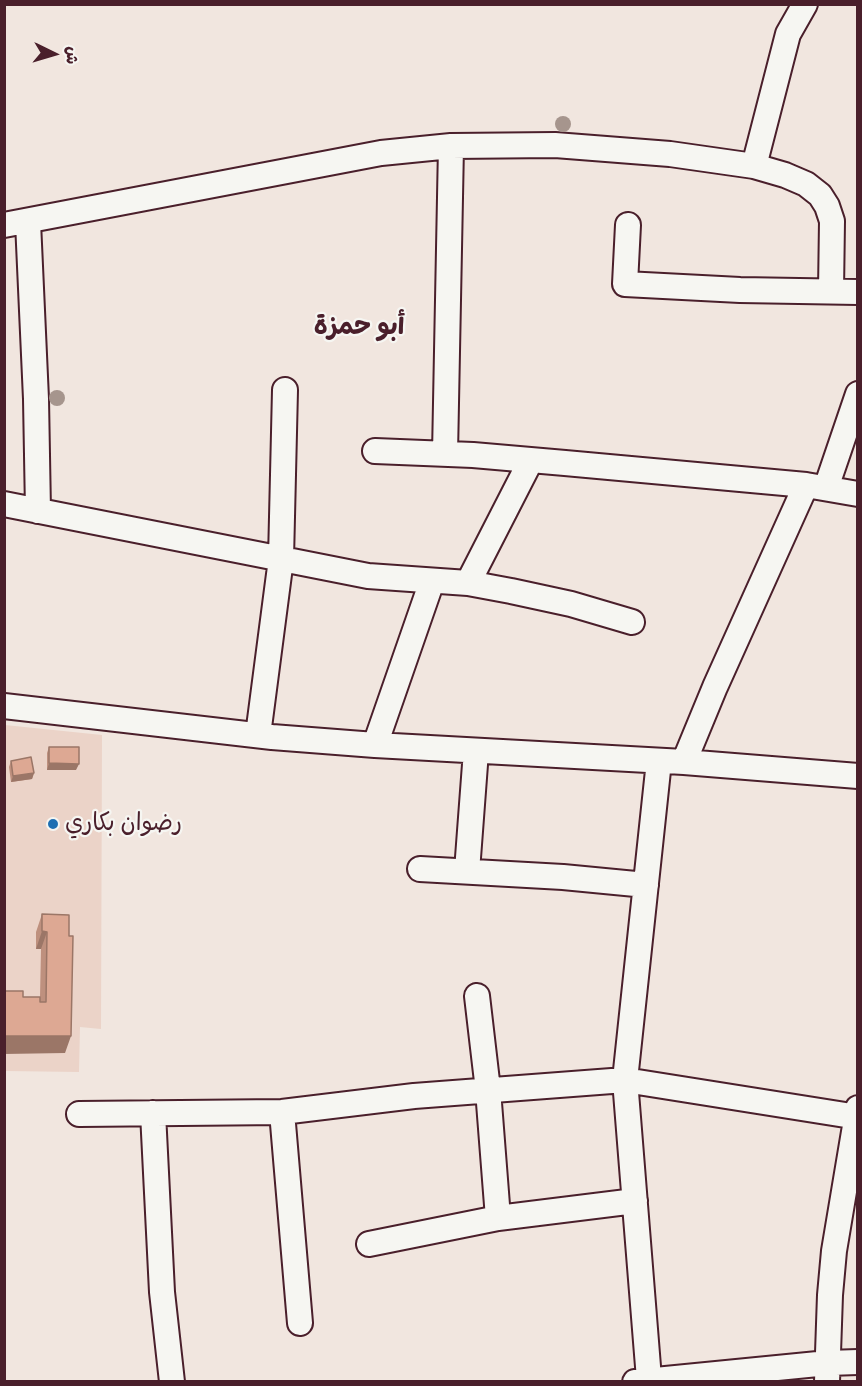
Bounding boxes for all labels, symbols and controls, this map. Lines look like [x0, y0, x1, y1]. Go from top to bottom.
north arrow [24, 24, 84, 84]
text: ش [61, 46, 83, 65]
district label: أبو حمزة [314, 311, 404, 343]
place label: رضوان بكاري [65, 810, 182, 838]
marker: رضوان بكاري [46, 817, 60, 831]

